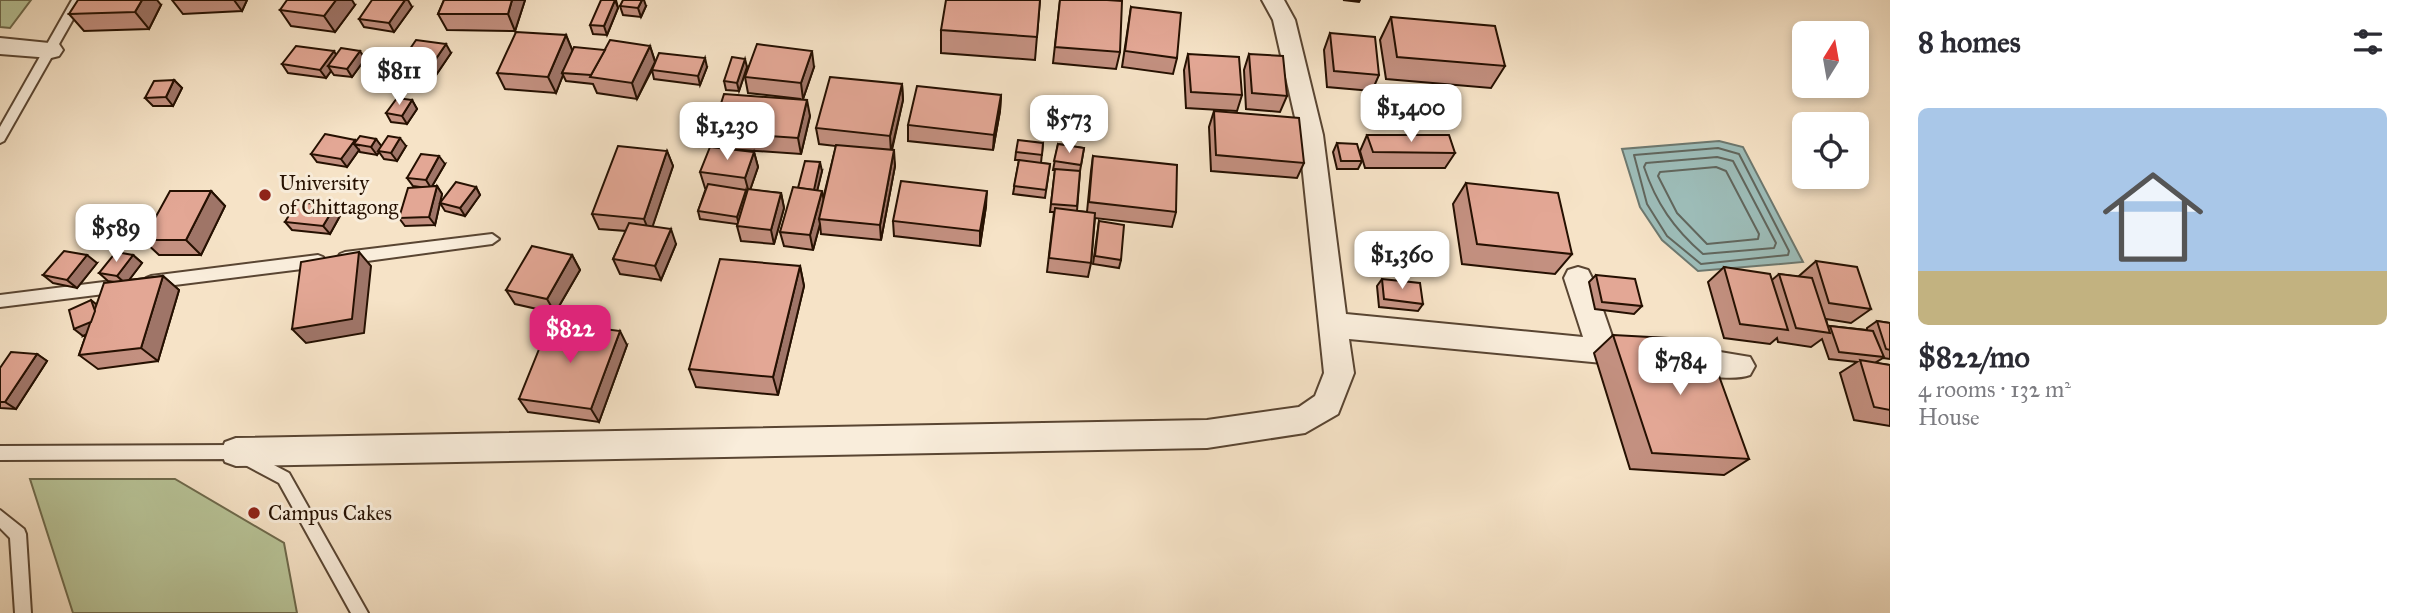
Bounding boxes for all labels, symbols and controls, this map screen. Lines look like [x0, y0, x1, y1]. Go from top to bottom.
north arrow [1792, 21, 1869, 98]
map controls [1792, 21, 1869, 189]
icon: filters [2349, 23, 2387, 61]
text: 8 homes [1918, 24, 2021, 60]
pin: $811 [358, 48, 440, 107]
text: $811 [377, 56, 421, 84]
pin: $1,400 [1354, 85, 1468, 144]
text: $1,400 [1377, 93, 1445, 121]
pin: $573 [1028, 96, 1110, 155]
pin: $1,230 [670, 102, 784, 162]
text: $573 [1046, 104, 1092, 132]
text: $1,230 [696, 111, 758, 139]
button: locate [1792, 112, 1869, 189]
icon: home [2090, 154, 2216, 280]
place label: University of Chittagong [279, 170, 399, 220]
marker: University of Chittagong [257, 187, 273, 203]
pin: $589 [75, 204, 157, 264]
text: $589 [91, 213, 141, 241]
pin: $1,360 [1345, 232, 1459, 291]
text: $1,360 [1370, 240, 1434, 268]
pin: $822 [529, 306, 611, 365]
text: $822 [546, 314, 594, 342]
pin: $784 [1639, 338, 1721, 397]
text: $822/mo [1918, 339, 2030, 375]
text: $784 [1654, 346, 1706, 374]
text: 4 rooms · 132 m² [1918, 375, 2071, 403]
text: House [1918, 403, 1980, 431]
place label: Campus Cakes [268, 500, 392, 526]
marker: Campus Cakes [246, 505, 262, 521]

